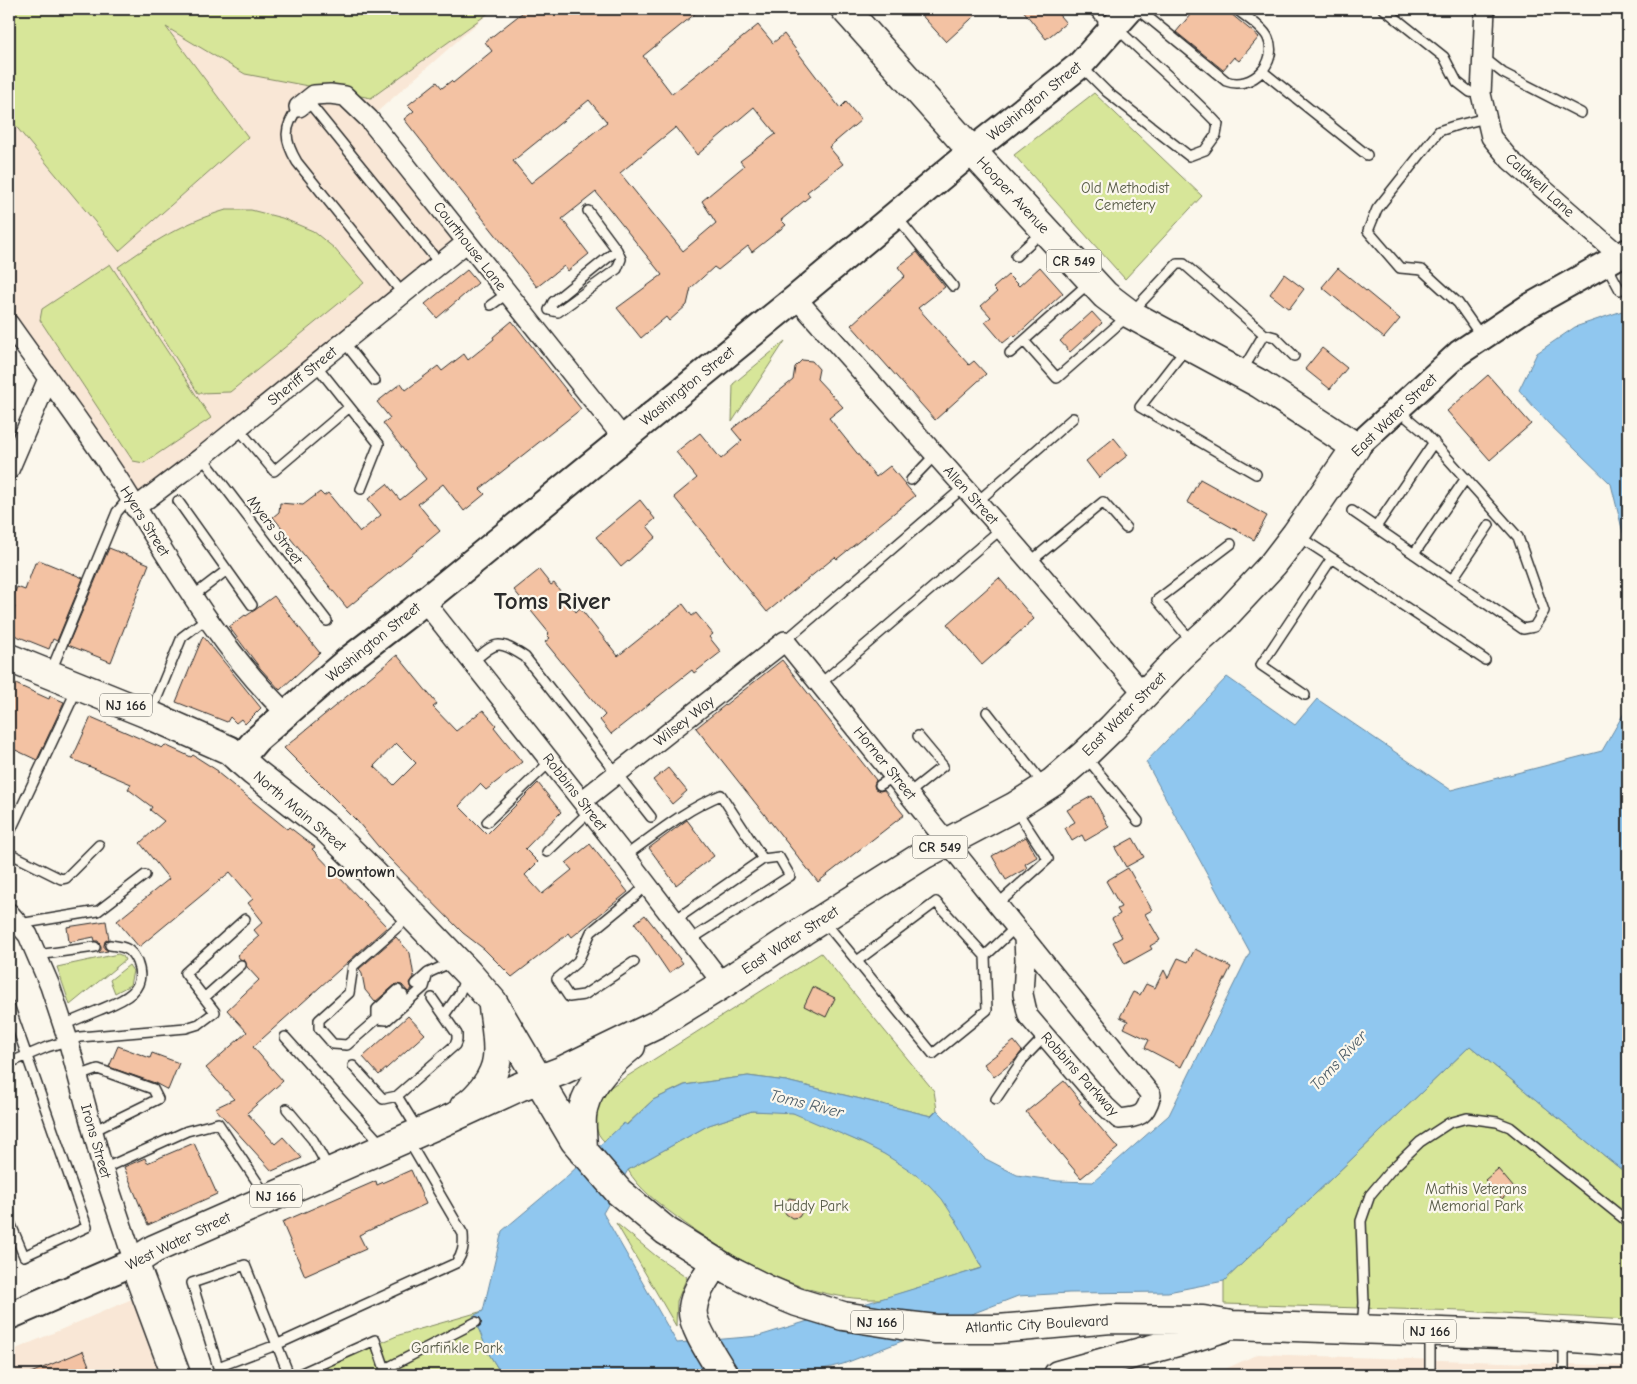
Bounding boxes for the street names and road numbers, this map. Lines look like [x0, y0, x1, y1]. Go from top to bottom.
street label: Washington Street [983, 57, 1085, 145]
street label: Caldwell Lane [1502, 149, 1579, 221]
street label: Hooper Avenue [973, 153, 1054, 238]
street label: Courthouse Lane [430, 198, 511, 295]
road number: CR 549 [1046, 250, 1102, 272]
street label: Sheriff Street [264, 342, 341, 409]
street label: Washington Street [636, 342, 738, 430]
street label: East Water Street [1347, 369, 1441, 460]
street label: Allen Street [940, 462, 1003, 529]
street label: Hyers Street [116, 482, 174, 560]
street label: Myers Street [243, 492, 307, 568]
street label: Washington Street [322, 598, 424, 686]
street label: East Water Street [1078, 668, 1170, 760]
street label: Wilsey Way [650, 692, 718, 750]
road number: NJ 166 [100, 694, 152, 716]
street label: Horner Street [850, 723, 920, 804]
street label: Robbins Street [539, 750, 611, 835]
street label: North Main Street [250, 767, 351, 856]
road number: CR 549 [912, 836, 968, 859]
street label: East Water Street [738, 902, 842, 978]
street label: Robbins Parkway [1037, 1028, 1123, 1120]
street label: Irons Street [77, 1102, 115, 1181]
road number: NJ 166 [250, 1184, 302, 1208]
street label: West Water Street [123, 1207, 234, 1274]
road number: NJ 166 [851, 1310, 903, 1334]
street label: Atlantic City Boulevard [965, 1311, 1109, 1337]
road number: NJ 166 [1404, 1320, 1456, 1342]

